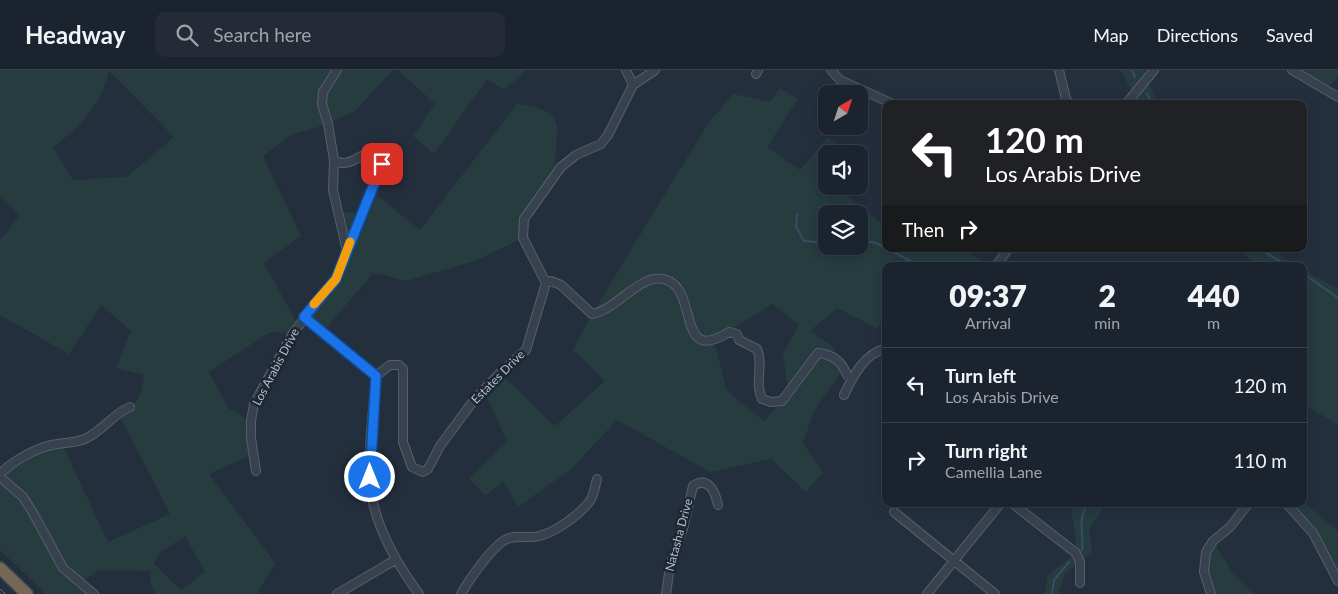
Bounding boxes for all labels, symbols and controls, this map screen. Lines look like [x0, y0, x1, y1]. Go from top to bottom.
search box [155, 12, 505, 57]
text: Headway [25, 20, 125, 49]
icon: search [173, 21, 201, 49]
text: Search here [213, 23, 311, 46]
text: Map [1093, 24, 1129, 46]
text: Directions [1157, 24, 1238, 46]
text: Saved [1266, 24, 1313, 46]
north arrow [818, 85, 868, 135]
map controls [818, 85, 868, 255]
text: 120 m [985, 118, 1084, 160]
icon: left [902, 120, 967, 185]
pin [361, 143, 403, 185]
button: sound [818, 145, 868, 195]
icon: arrive [368, 150, 396, 178]
text: Los Arabis Drive [985, 160, 1141, 187]
button: layers [818, 205, 868, 255]
icon: right [954, 215, 982, 243]
text: Then [902, 218, 944, 241]
text: 09:37 [949, 277, 1027, 313]
text: 2 [1098, 277, 1116, 313]
text: 440 [1187, 277, 1240, 313]
text: Arrival [965, 313, 1011, 332]
text: min [1094, 313, 1120, 332]
text: m [1207, 313, 1220, 332]
street label: Los Arabis Drive [249, 326, 302, 408]
street label: Estates Drive [468, 347, 528, 407]
text: Turn left [945, 364, 1016, 387]
icon: left [902, 371, 930, 399]
text: 120 m [1233, 374, 1287, 397]
text: Los Arabis Drive [945, 387, 1059, 406]
text: Turn right [945, 439, 1027, 462]
icon: right [902, 446, 930, 474]
text: 110 m [1233, 449, 1287, 472]
position arrow [343, 450, 395, 502]
text: Camellia Lane [945, 462, 1042, 481]
street label: Natasha Drive [662, 497, 695, 573]

